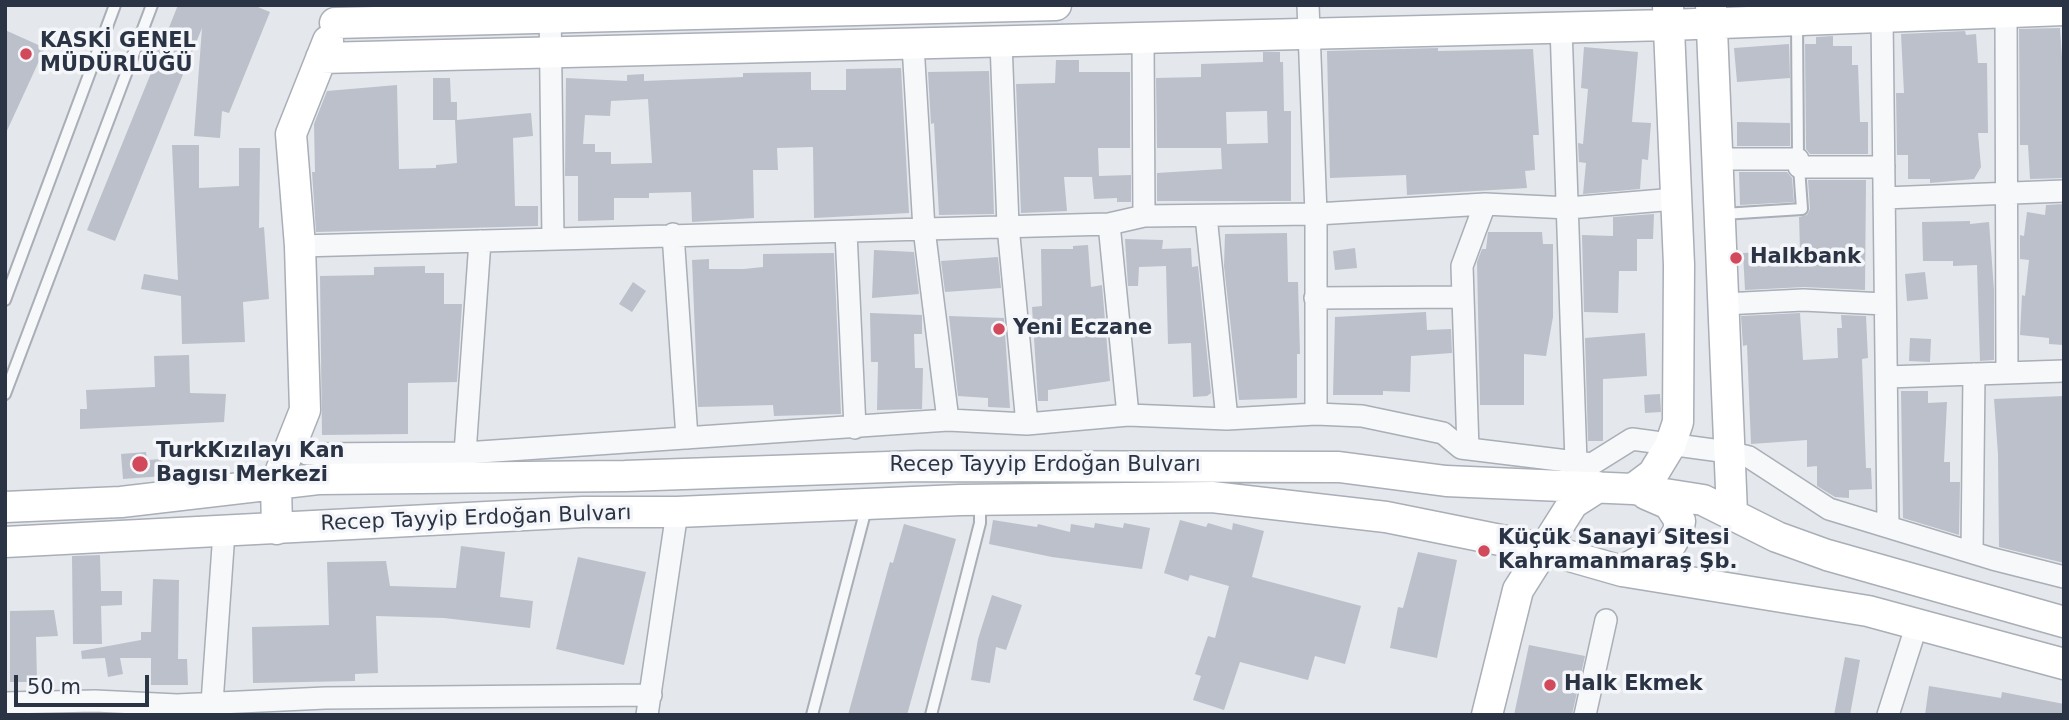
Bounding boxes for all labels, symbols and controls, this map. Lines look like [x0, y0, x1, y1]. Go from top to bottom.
place label: KASKİ GENEL MÜDÜRLÜĞÜ [40, 29, 196, 79]
marker: KASKİ GENEL MÜDÜRLÜĞÜ [18, 46, 34, 62]
place label: Halkbank [1750, 245, 1861, 271]
marker: Halkbank [1728, 250, 1744, 266]
place label: Yeni Eczane [1013, 316, 1152, 342]
marker: Yeni Eczane [991, 321, 1007, 337]
place label: TurkKızılayı Kan Bagısı Merkezi [156, 439, 344, 489]
street label: Recep Tayyip Erdoğan Bulvarı [889, 453, 1201, 479]
marker: TurkKızılayı Kan Bagısı Merkezi [130, 454, 150, 474]
street label: Recep Tayyip Erdoğan Bulvarı [320, 501, 632, 537]
place label: Küçük Sanayi Sitesi Kahramanmaraş Şb. [1498, 526, 1737, 576]
marker: Küçük Sanayi Sitesi Kahramanmaraş Şb. [1476, 543, 1492, 559]
scale bar [18, 660, 152, 704]
place label: Halk Ekmek [1564, 672, 1703, 698]
text: 50 m [27, 675, 81, 699]
marker: Halk Ekmek [1542, 677, 1558, 693]

